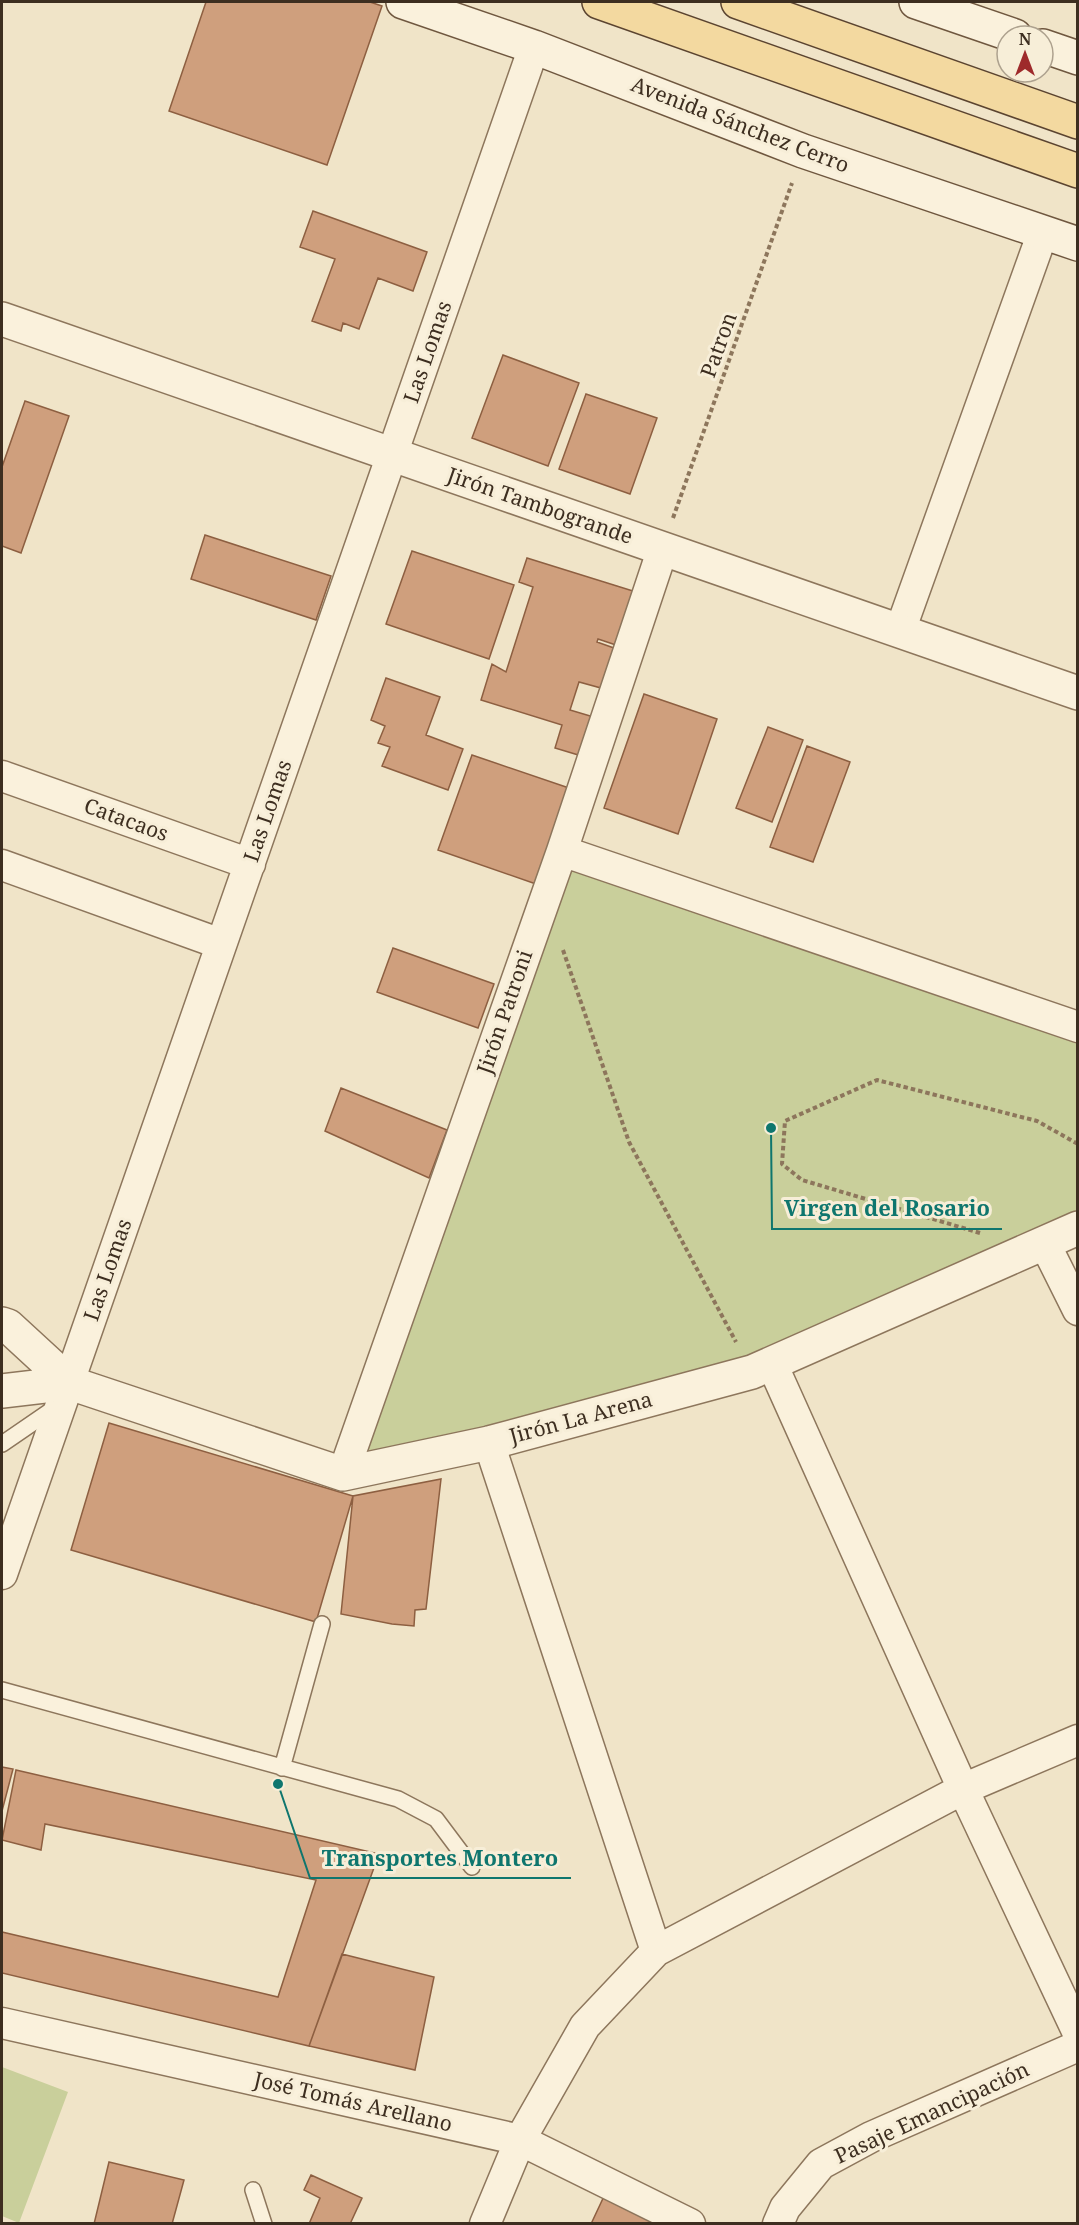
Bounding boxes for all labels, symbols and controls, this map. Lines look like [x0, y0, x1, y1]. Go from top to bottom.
north arrow [995, 24, 1055, 84]
text: N [1019, 28, 1032, 50]
street label: Avenida Sánchez Cerro [627, 70, 853, 179]
street label: Las Lomas [397, 297, 458, 406]
street label: Patron [693, 308, 743, 381]
street label: Jirón Tambogrande [443, 460, 637, 550]
street label: Las Lomas [237, 756, 298, 865]
street label: Catacaos [80, 791, 172, 847]
street label: Jirón Patroni [469, 946, 538, 1078]
callout: Virgen del Rosario [772, 1189, 1002, 1229]
text: Virgen del Rosario [784, 1192, 990, 1222]
street label: Las Lomas [77, 1215, 138, 1324]
street label: Jirón La Arena [505, 1385, 655, 1450]
callout: Transportes Montero [310, 1838, 571, 1878]
text: Transportes Montero [322, 1842, 558, 1872]
street label: Pasaje Emancipación [830, 2055, 1033, 2169]
street label: José Tomás Arellano [250, 2064, 455, 2137]

